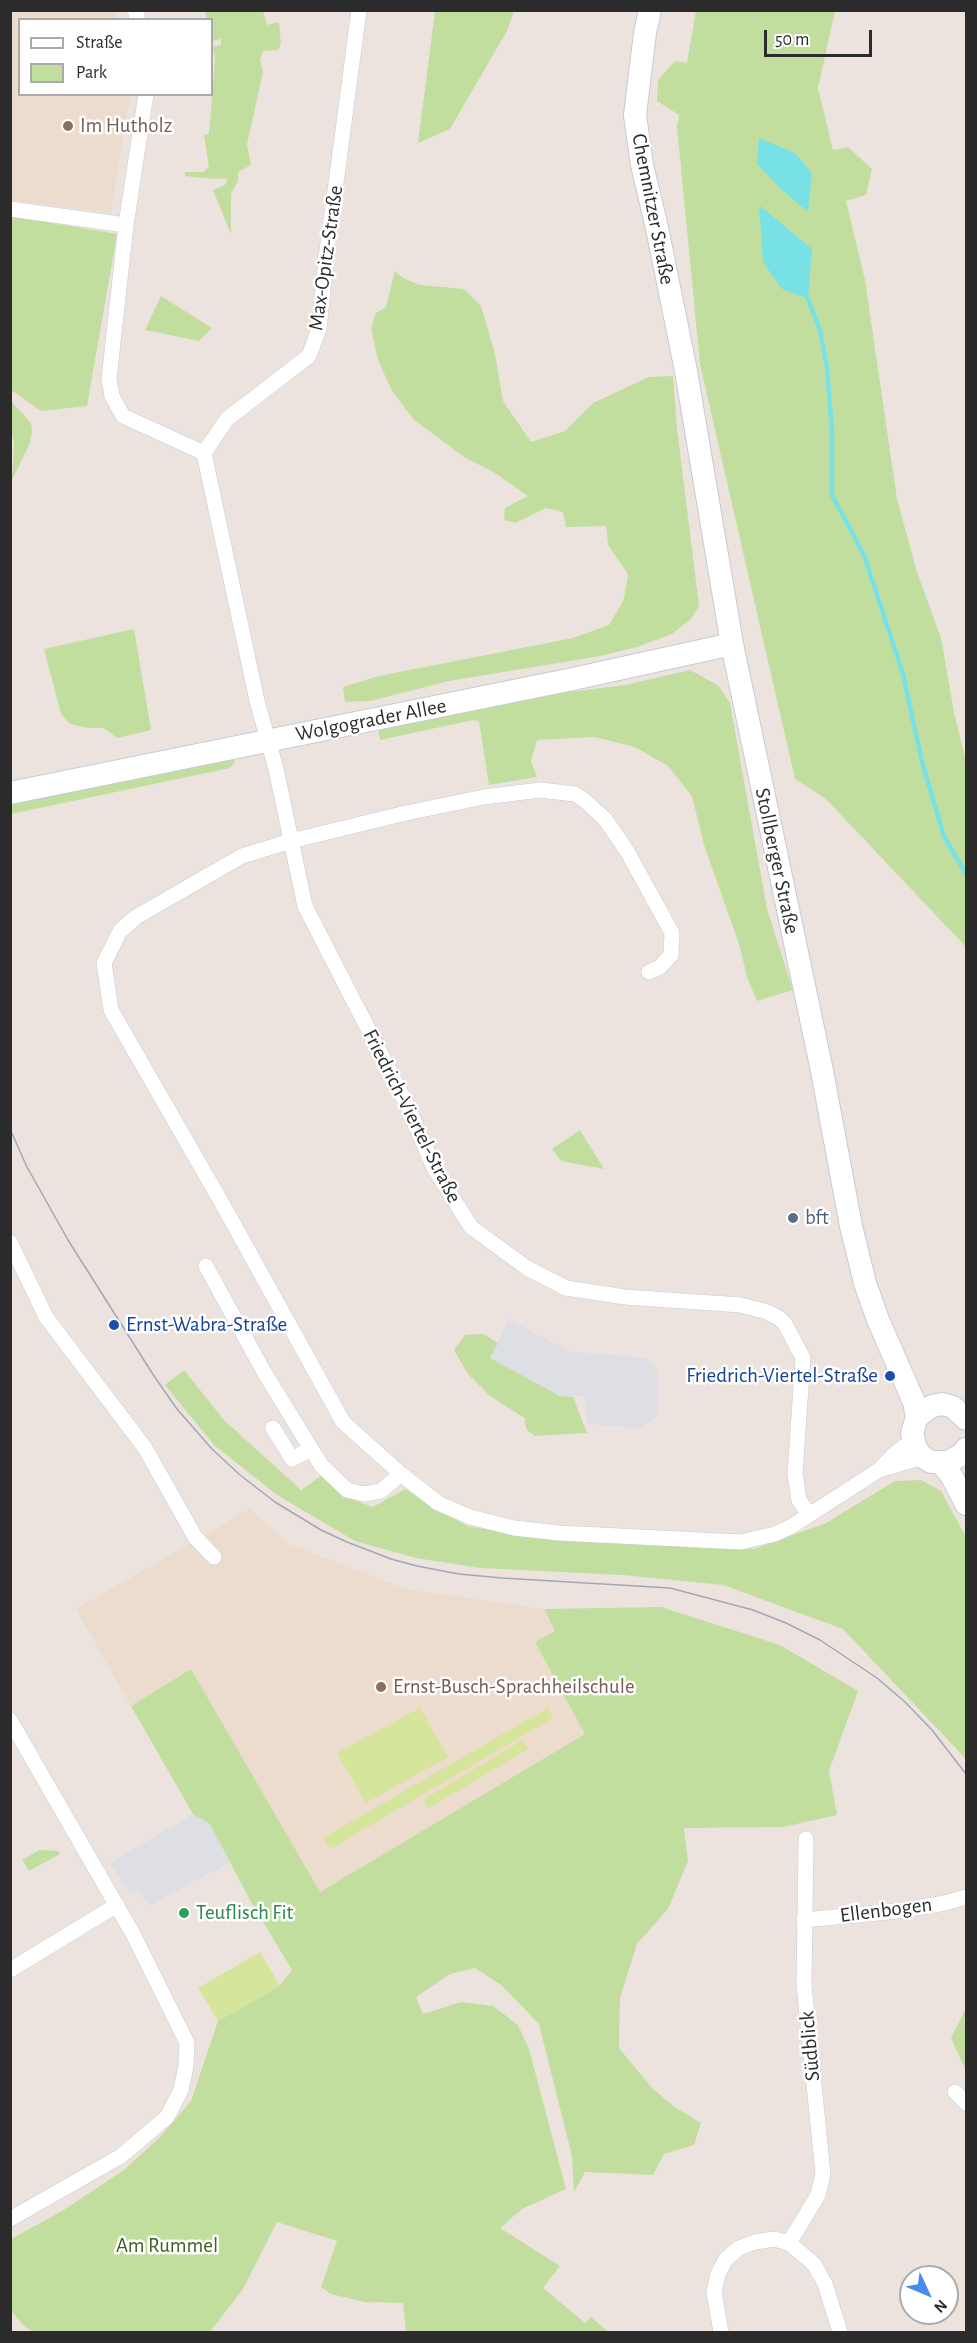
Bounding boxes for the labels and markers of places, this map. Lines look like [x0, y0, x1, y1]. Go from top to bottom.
place label: Im Hutholz [80, 113, 172, 139]
marker: Im Hutholz [61, 119, 75, 133]
place label: bft [805, 1205, 829, 1231]
marker: bft [786, 1211, 800, 1225]
place label: Ernst-Wabra-Straße [126, 1312, 287, 1338]
marker: Ernst-Wabra-Straße [107, 1318, 121, 1332]
place label: Friedrich-Viertel-Straße [686, 1363, 878, 1389]
marker: Friedrich-Viertel-Straße [883, 1369, 897, 1383]
place label: Ernst-Busch-Sprachheilschule [393, 1674, 635, 1700]
marker: Ernst-Busch-Sprachheilschule [374, 1680, 388, 1694]
place label: Teuflisch Fit [196, 1900, 293, 1926]
marker: Teuflisch Fit [177, 1906, 191, 1920]

